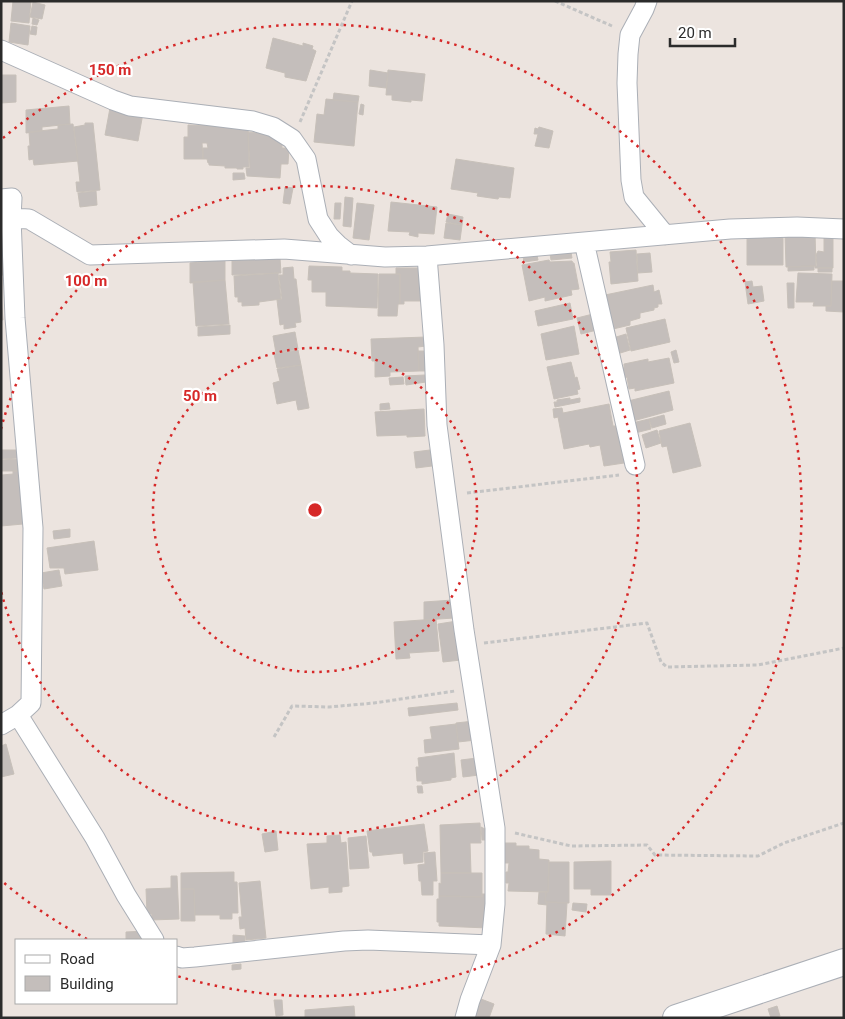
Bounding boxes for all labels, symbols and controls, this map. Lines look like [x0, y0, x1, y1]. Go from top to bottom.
scale bar [670, 15, 735, 47]
text: 20 m [678, 24, 712, 42]
text: 150 m [89, 61, 131, 79]
text: 100 m [65, 272, 107, 290]
text: 50 m [183, 387, 217, 405]
centre of rings [306, 501, 324, 519]
legend [15, 939, 178, 1004]
text: Road [60, 950, 94, 968]
text: Building [60, 975, 114, 993]

